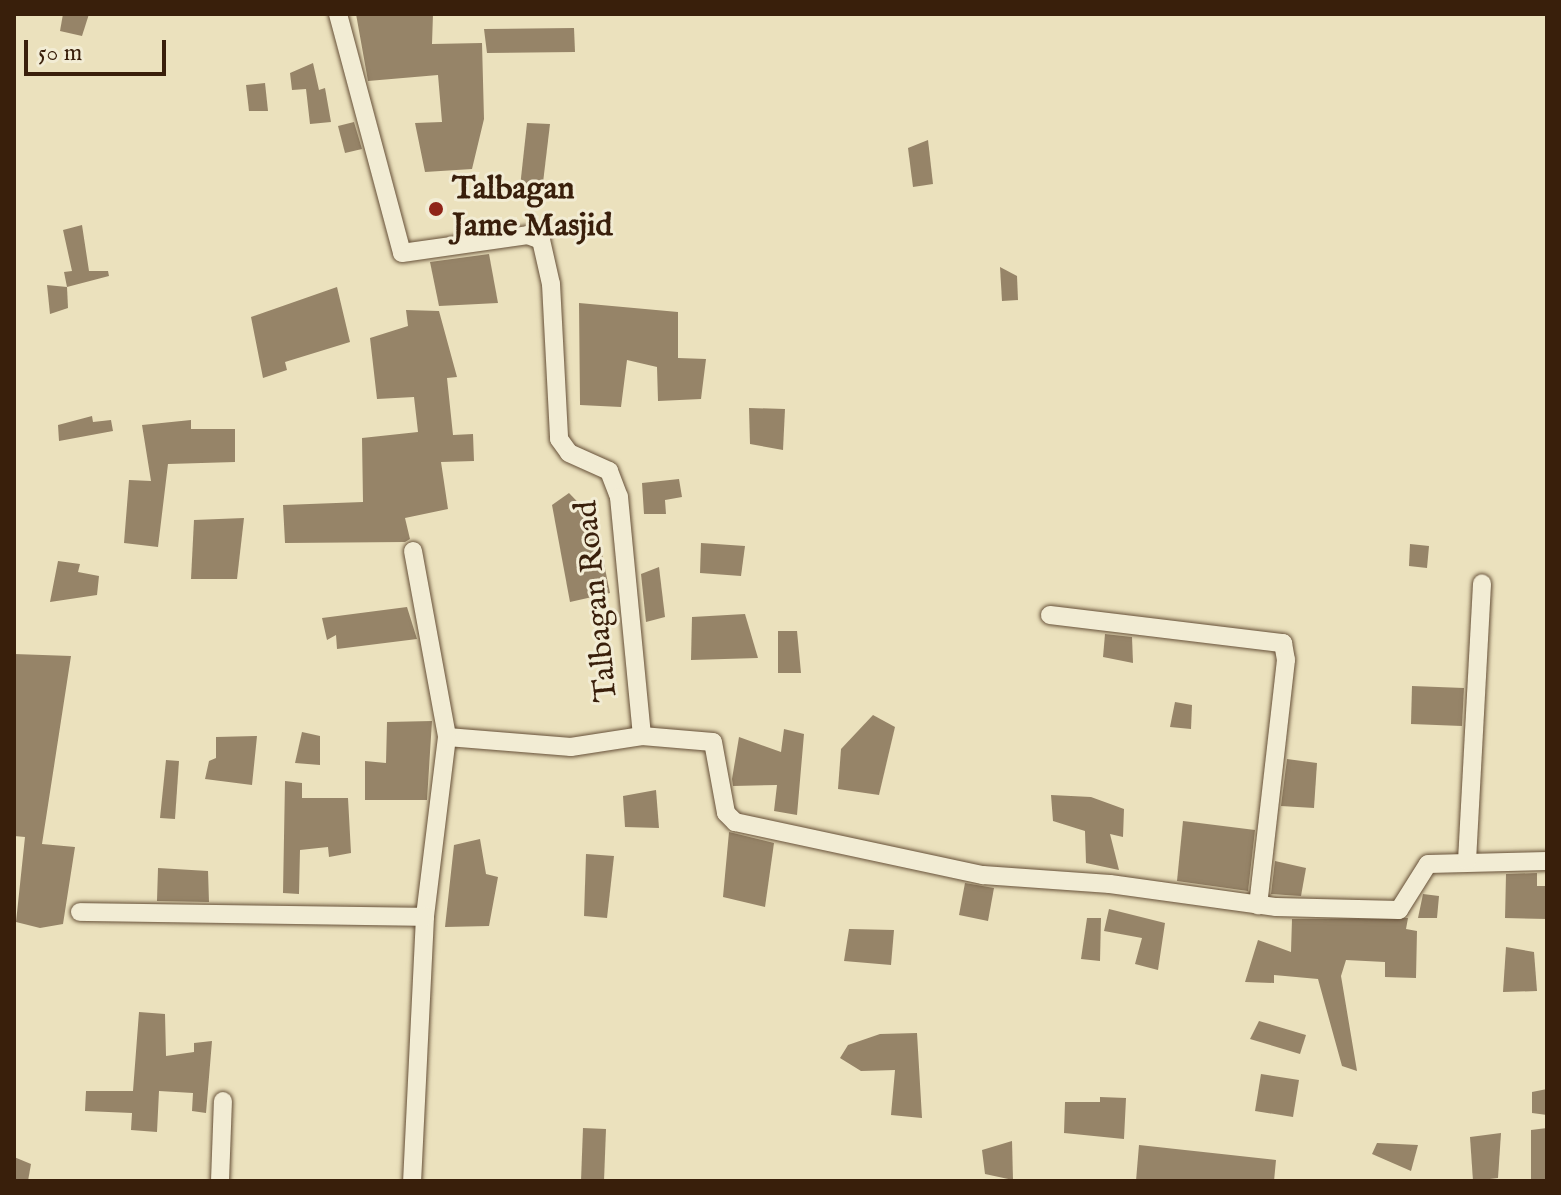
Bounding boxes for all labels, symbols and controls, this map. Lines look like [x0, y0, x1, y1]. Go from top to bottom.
scale bar [28, 24, 170, 74]
text: 50 m [38, 38, 82, 69]
place label: Talbagan Jame Masjid [452, 172, 613, 247]
marker: Talbagan Jame Masjid [427, 200, 445, 218]
street label: Talbagan Road [568, 499, 628, 703]

